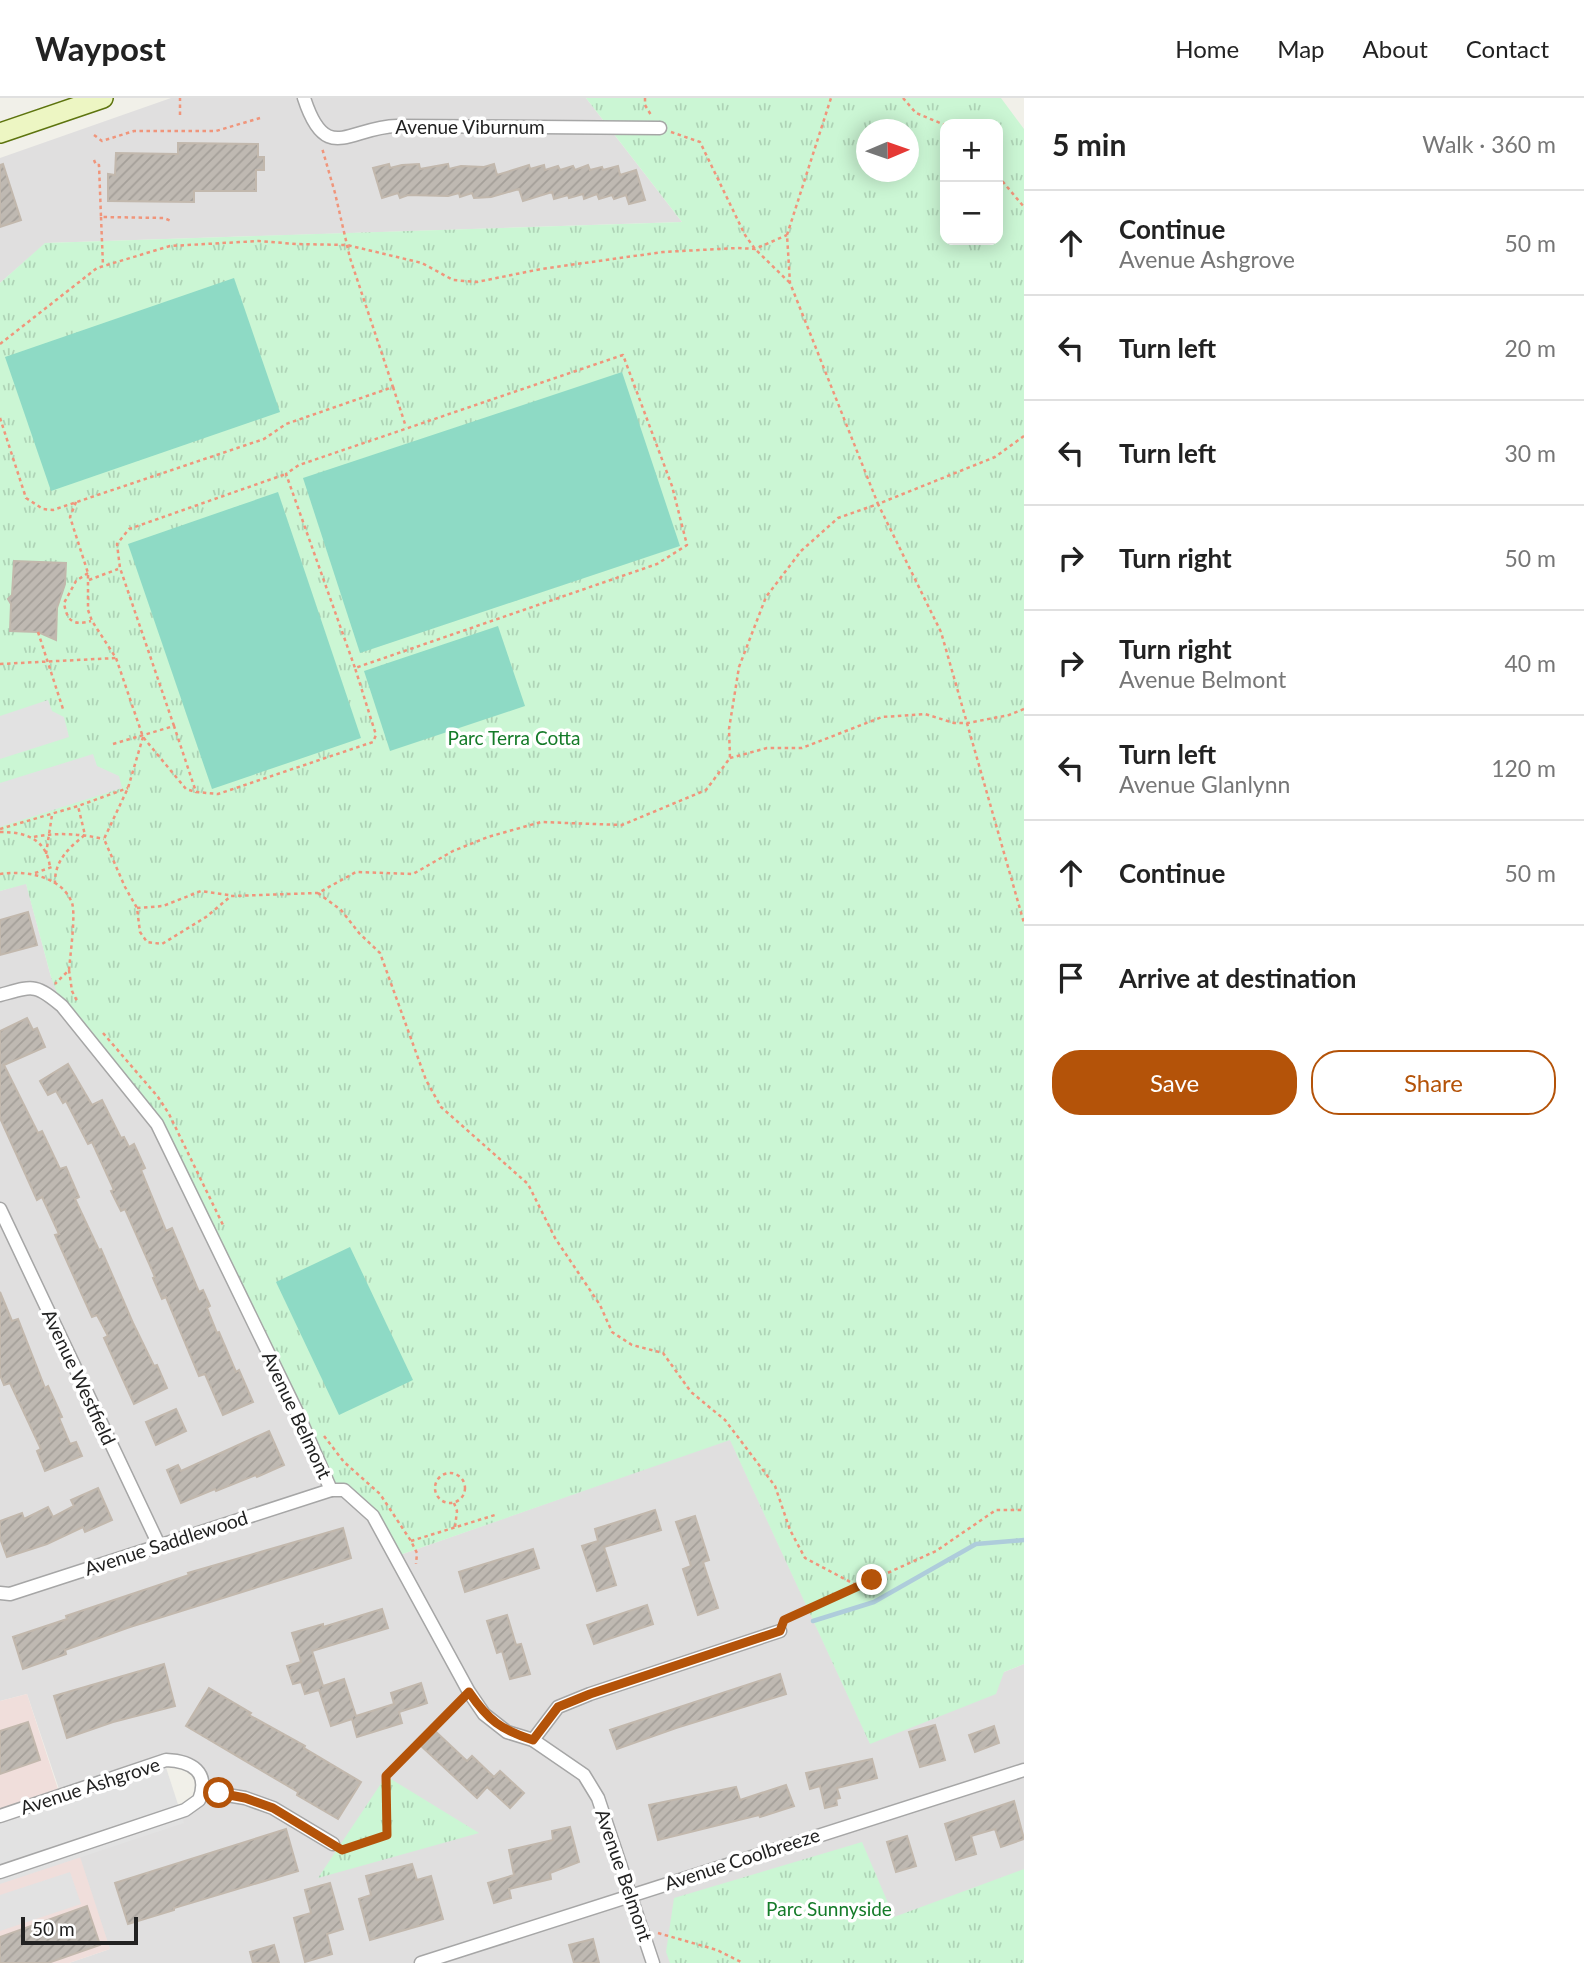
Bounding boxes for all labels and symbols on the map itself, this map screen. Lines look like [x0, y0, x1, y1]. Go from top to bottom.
street label: Avenue Viburnum [395, 115, 545, 138]
north arrow [856, 119, 919, 182]
park label: Parc Terra Cotta [448, 726, 580, 749]
street label: Avenue Westfield [38, 1305, 121, 1448]
street label: Avenue Belmont [258, 1347, 337, 1482]
street label: Avenue Saddlewood [81, 1505, 250, 1580]
route end [856, 1564, 887, 1595]
street label: Avenue Ashgrove [17, 1752, 162, 1819]
route start [203, 1777, 234, 1808]
street label: Avenue Belmont [591, 1806, 658, 1944]
street label: Avenue Coolbreeze [661, 1823, 822, 1894]
park label: Parc Sunnyside [766, 1897, 892, 1920]
scale bar [21, 1914, 138, 1946]

